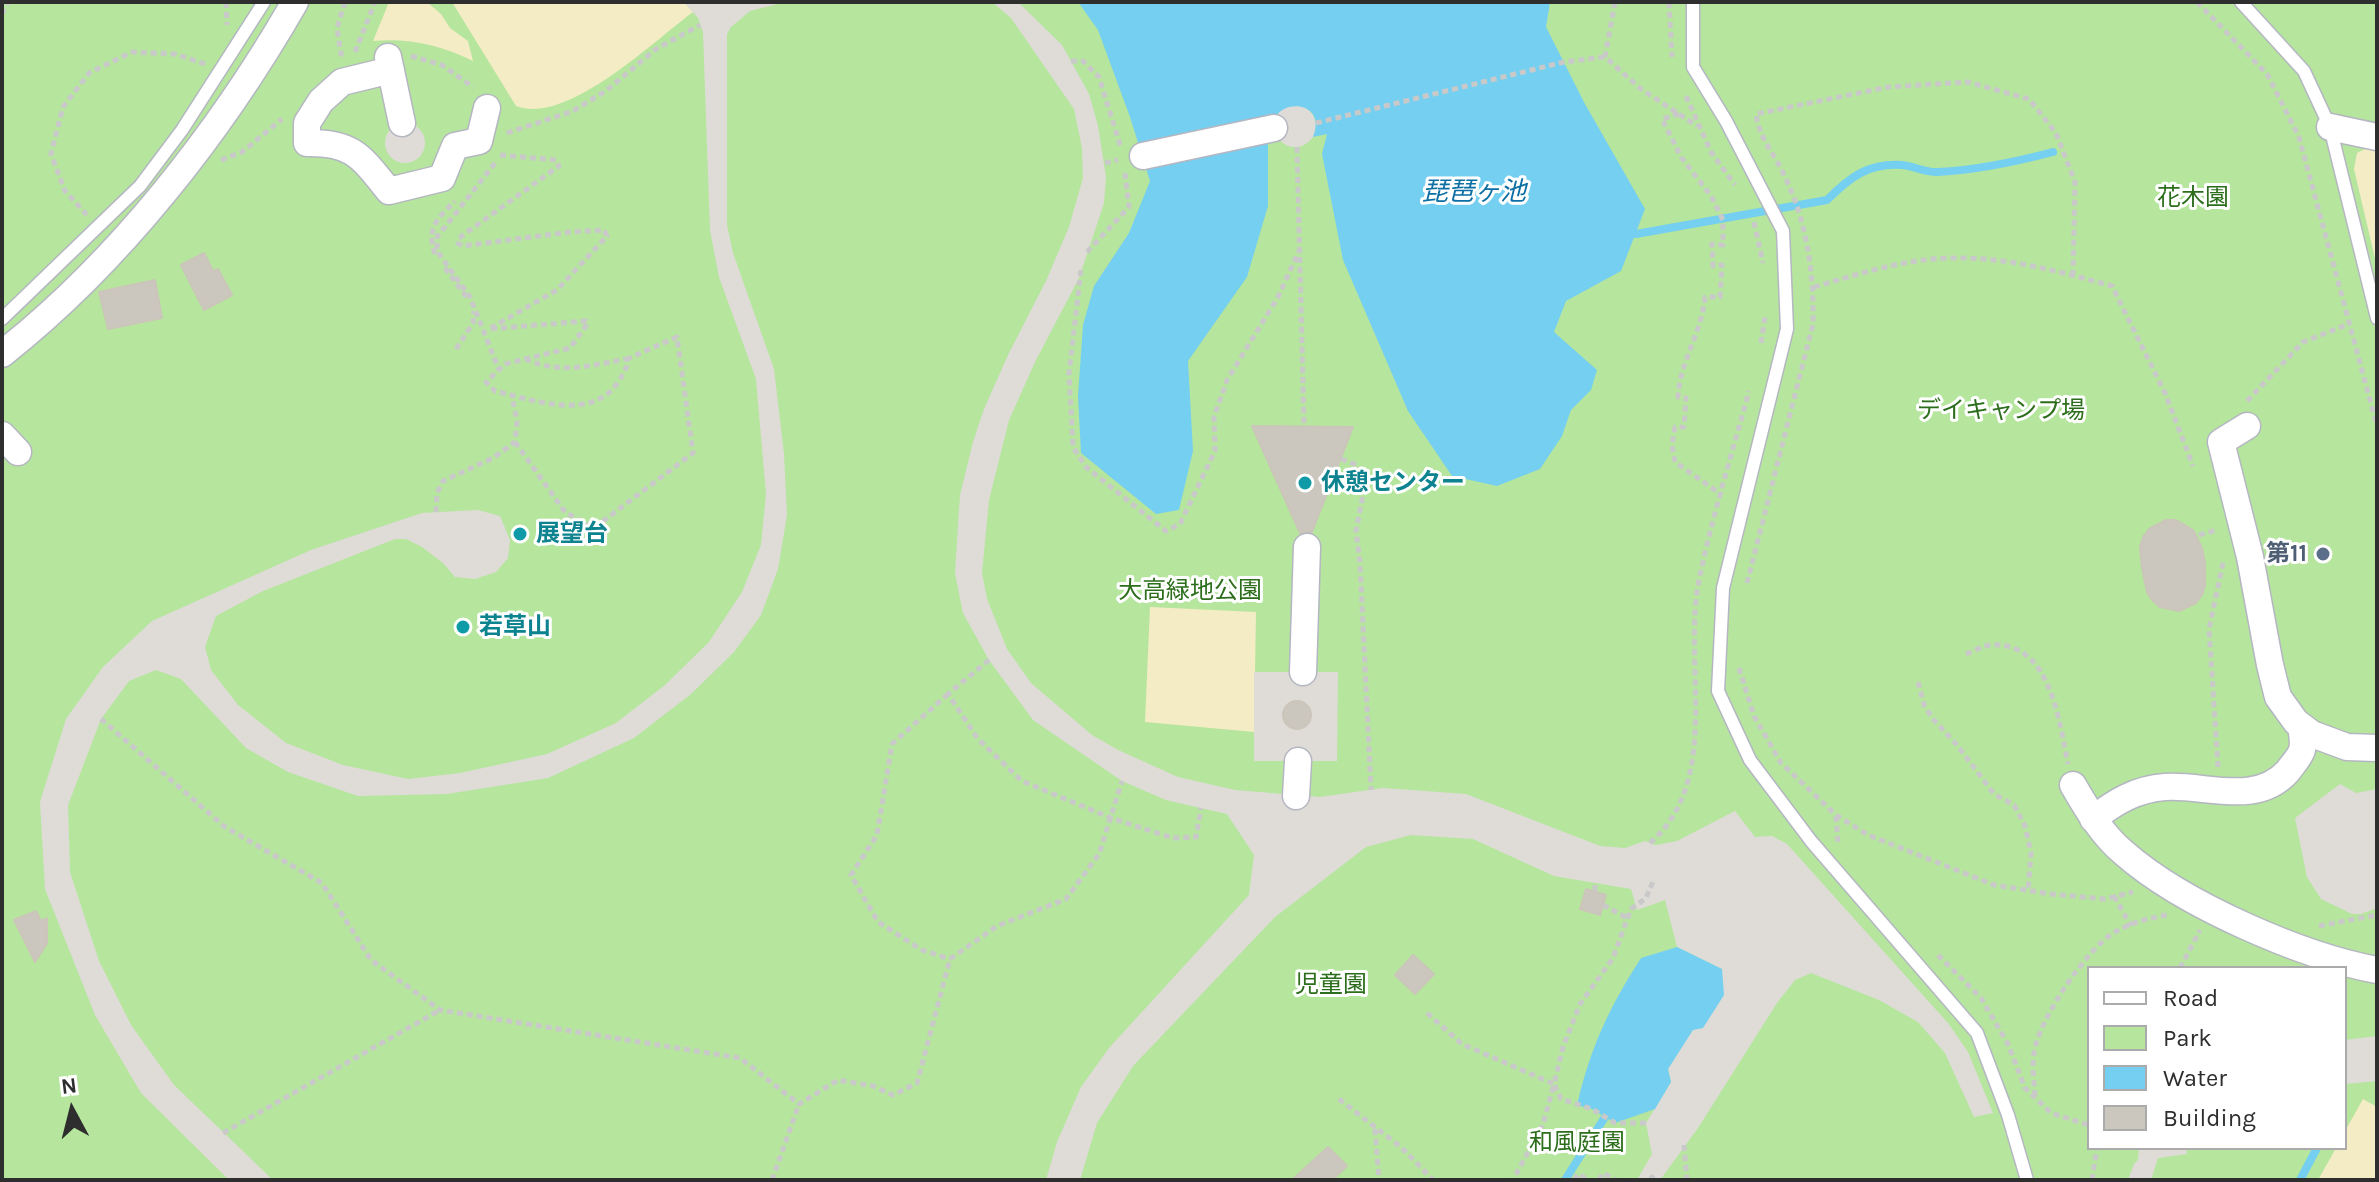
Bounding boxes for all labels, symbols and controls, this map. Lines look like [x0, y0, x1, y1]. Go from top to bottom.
water label: 琵琶ヶ池 [1422, 177, 1526, 209]
park label: 花木園 [2157, 184, 2229, 212]
park label: デイキャンプ場 [1917, 397, 2085, 425]
place label: 休憩センター [1321, 469, 1465, 497]
marker: 休憩センター [1296, 474, 1314, 492]
place label: 展望台 [536, 520, 608, 548]
marker: 展望台 [511, 525, 529, 543]
place label: 第11 [2266, 540, 2307, 568]
marker: 第11 [2314, 545, 2332, 563]
park label: 大高緑地公園 [1118, 577, 1262, 605]
place label: 若草山 [479, 613, 551, 641]
marker: 若草山 [454, 618, 472, 636]
legend [2087, 966, 2347, 1150]
park label: 児童園 [1295, 971, 1367, 999]
text: Road [2163, 984, 2218, 1012]
text: Park [2163, 1024, 2212, 1052]
text: Water [2163, 1064, 2227, 1092]
north arrow [32, 1070, 112, 1150]
text: N [60, 1072, 78, 1100]
text: Building [2163, 1104, 2256, 1132]
park label: 和風庭園 [1529, 1129, 1625, 1157]

